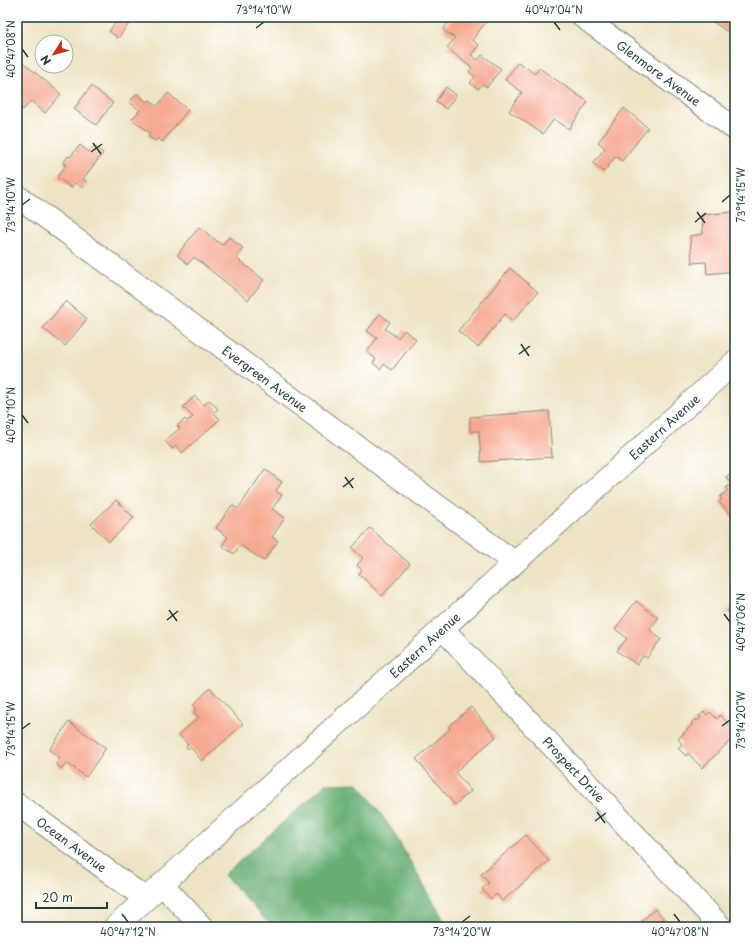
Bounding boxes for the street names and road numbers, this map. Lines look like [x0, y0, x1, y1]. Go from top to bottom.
street label: Glenmore Avenue [613, 36, 705, 110]
street label: Evergreen Avenue [219, 341, 312, 416]
street label: Eastern Avenue [625, 389, 704, 463]
street label: Eastern Avenue [385, 608, 464, 682]
street label: Prospect Drive [539, 732, 609, 806]
street label: Ocean Avenue [33, 812, 111, 876]

